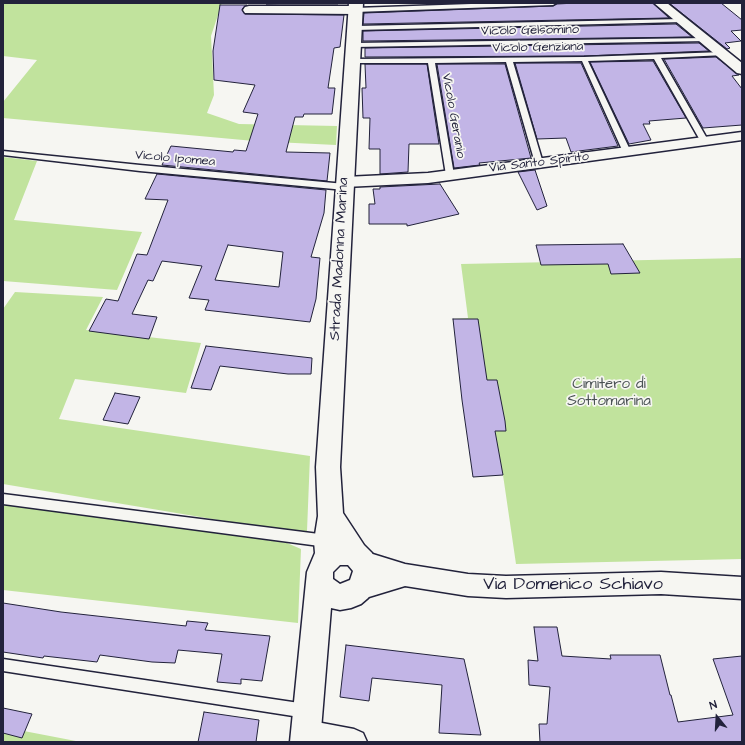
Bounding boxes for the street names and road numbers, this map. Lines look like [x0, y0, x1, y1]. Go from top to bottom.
street label: Vicolo Gelsomino [481, 22, 579, 40]
street label: Vicolo Genziana [492, 39, 584, 57]
street label: Vicolo Geranio [438, 72, 468, 160]
street label: Vicolo Ipomea [134, 148, 216, 170]
street label: Via Santo Spirito [488, 149, 590, 177]
street label: Strada Madonna Marina [327, 177, 353, 341]
street label: Via Domenico Schiavo [483, 574, 663, 596]

